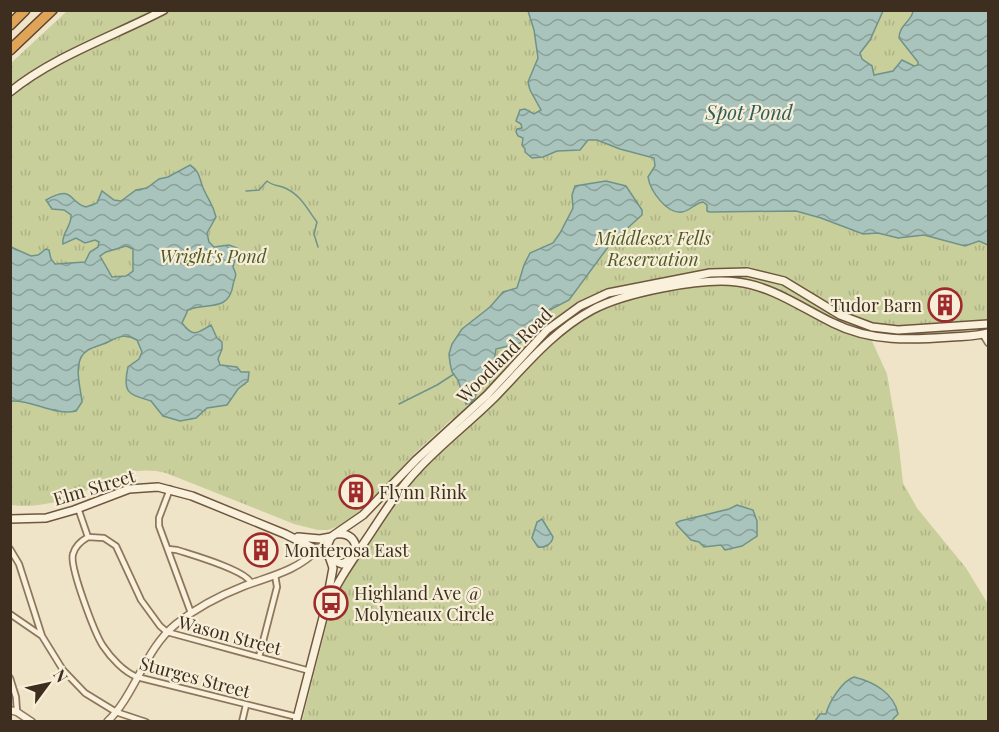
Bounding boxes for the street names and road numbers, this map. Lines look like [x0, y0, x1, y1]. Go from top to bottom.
street label: Woodland Road [450, 302, 557, 409]
street label: Elm Street [50, 463, 139, 511]
street label: Wason Street [175, 609, 285, 660]
street label: Sturges Street [137, 651, 254, 703]

